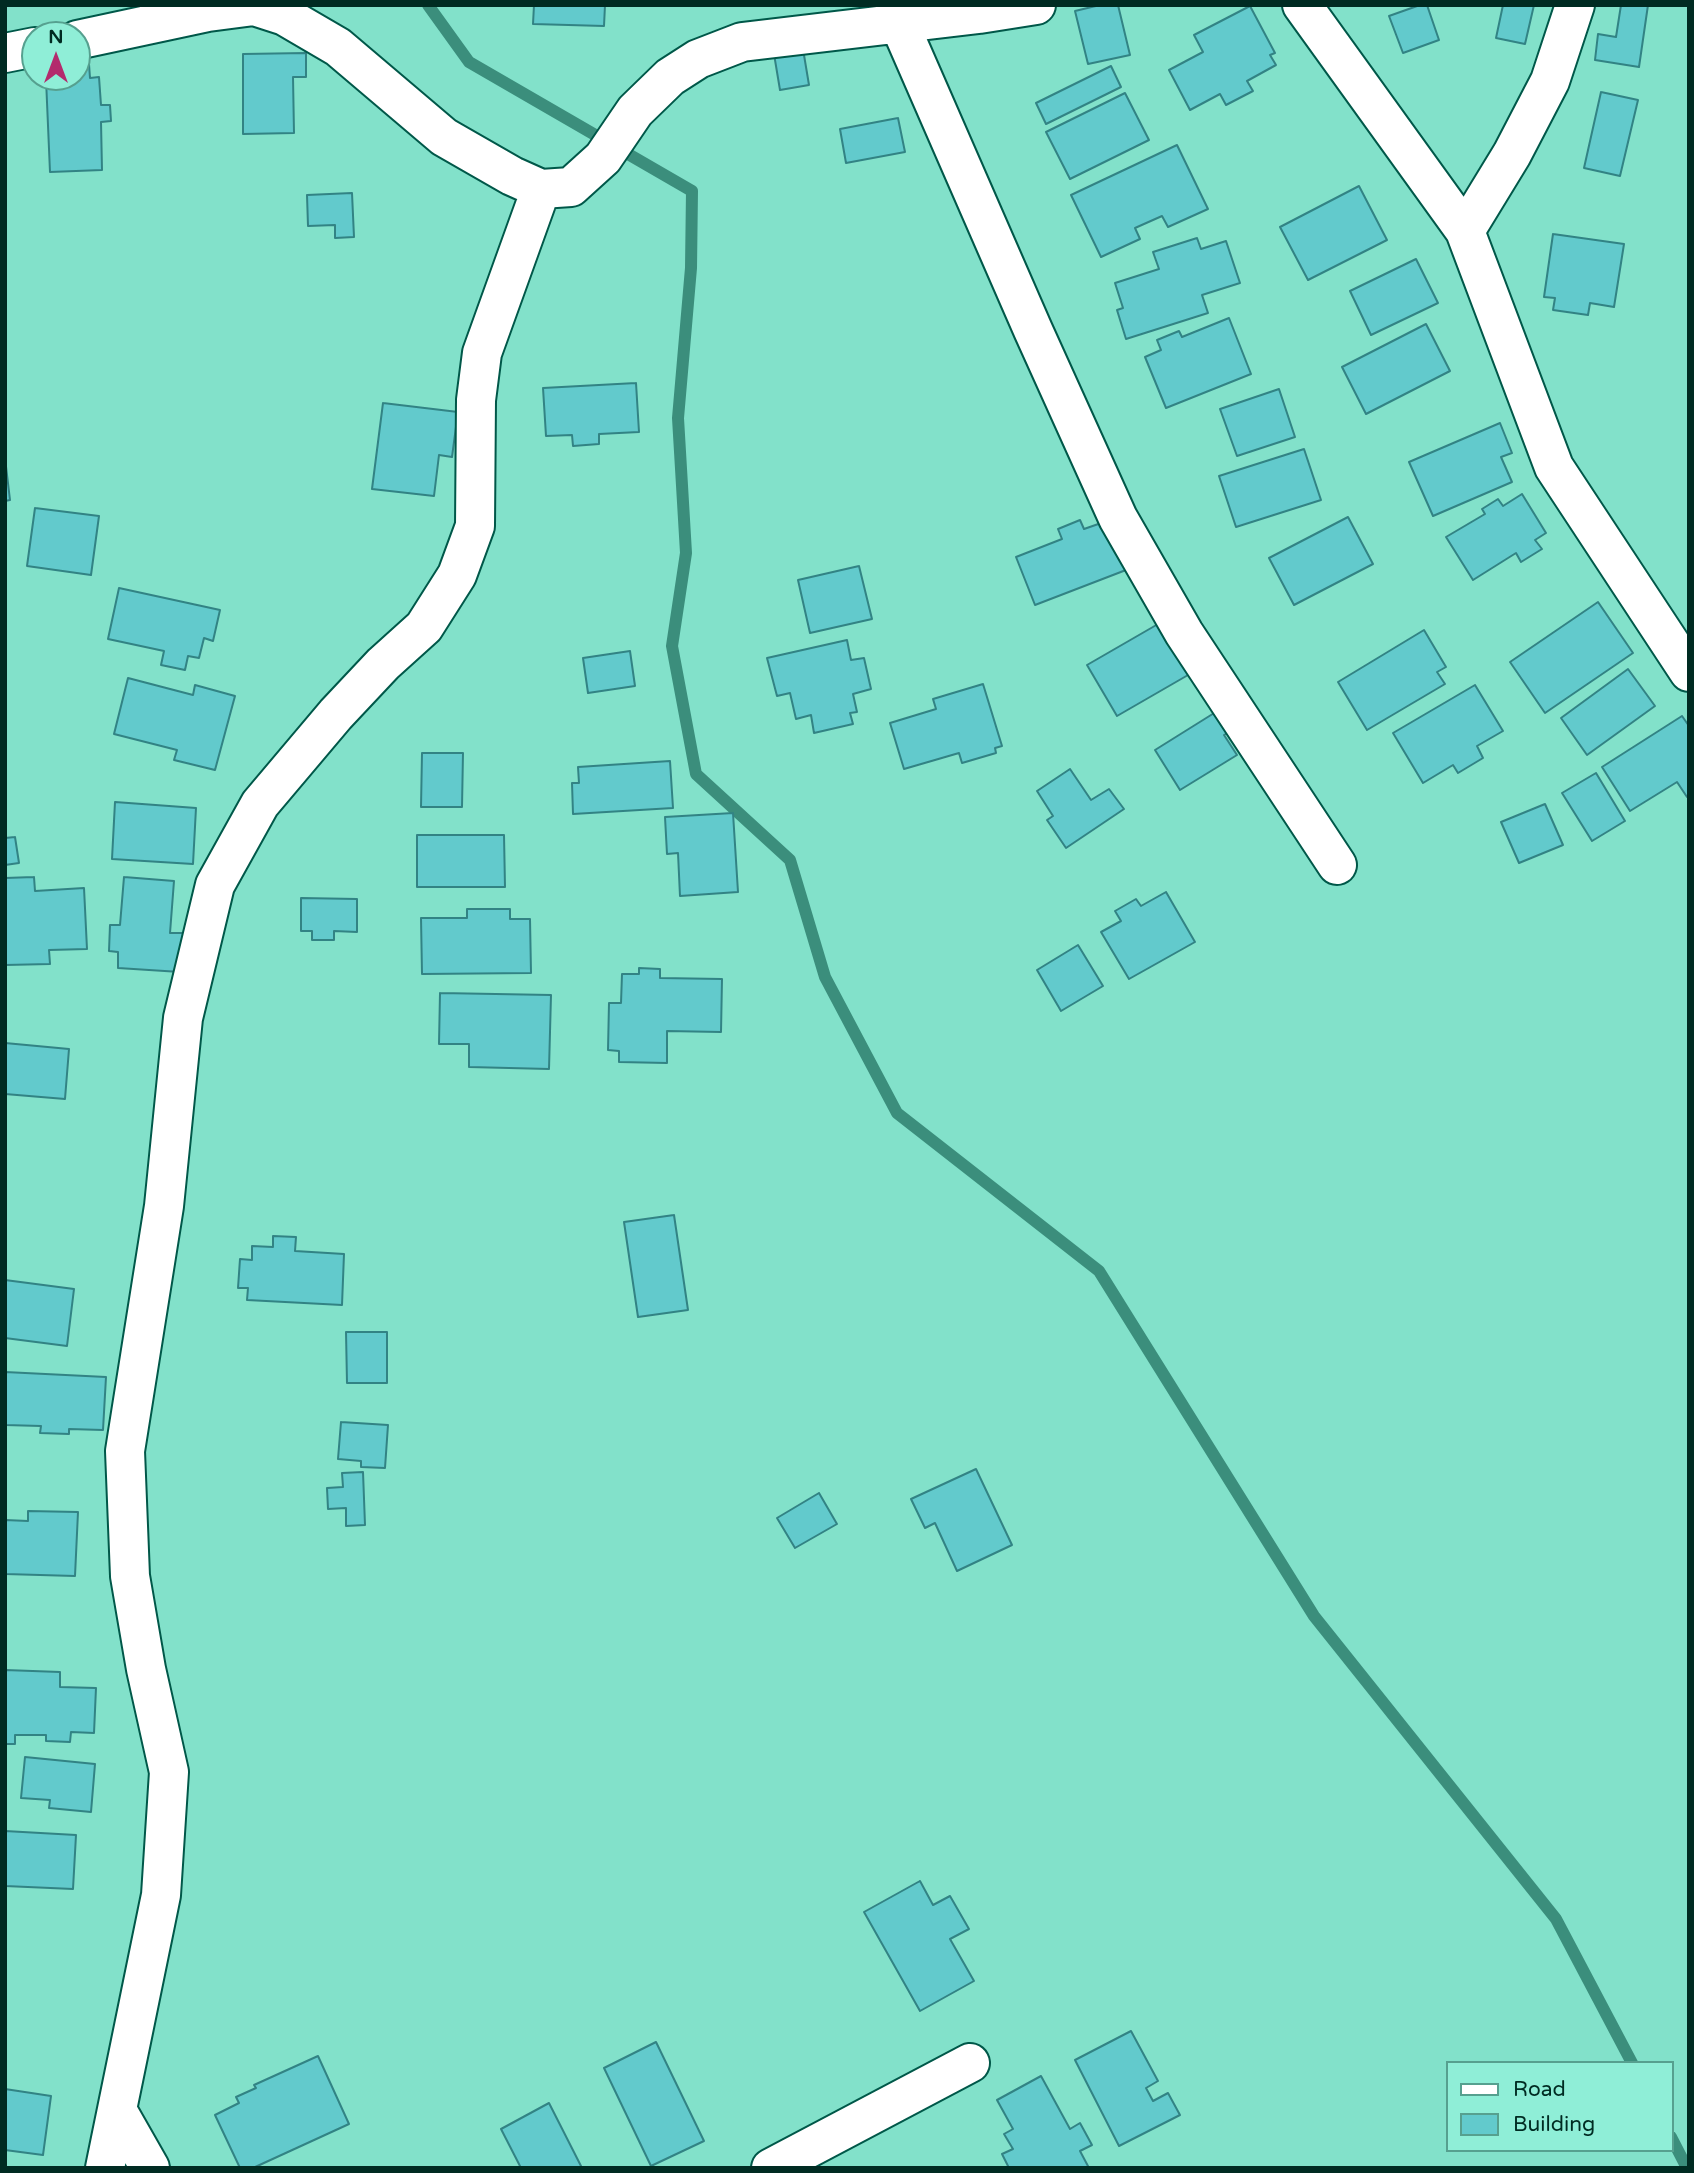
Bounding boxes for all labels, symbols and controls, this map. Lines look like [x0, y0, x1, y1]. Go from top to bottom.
north arrow [21, 21, 91, 91]
text: N [48, 26, 64, 48]
legend [1446, 2061, 1673, 2152]
text: Road [1513, 2077, 1566, 2102]
text: Building [1513, 2112, 1595, 2137]

